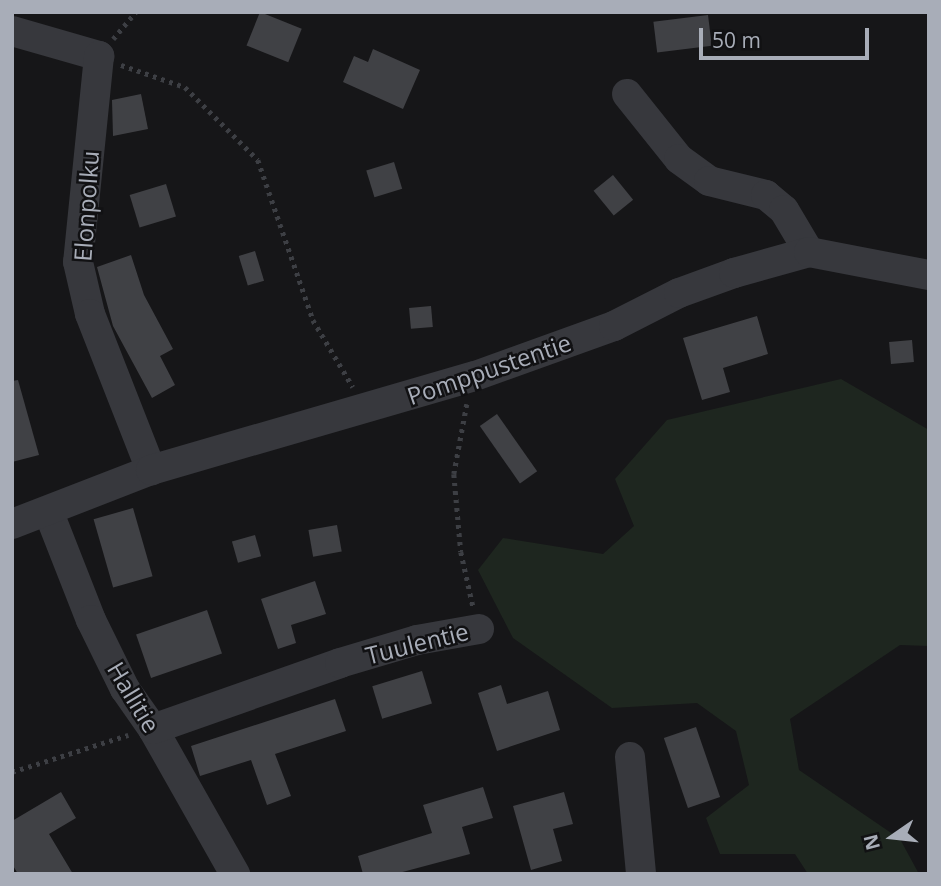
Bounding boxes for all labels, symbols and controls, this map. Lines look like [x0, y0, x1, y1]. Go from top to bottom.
scale bar [703, 14, 873, 58]
text: 50 m [712, 26, 761, 54]
street label: Elonpolku [68, 150, 104, 262]
street label: Pomppustentie [403, 327, 575, 411]
street label: Tuulentie [363, 616, 471, 670]
street label: Hallitie [102, 656, 166, 738]
north arrow [857, 802, 927, 872]
text: N [857, 831, 886, 853]

